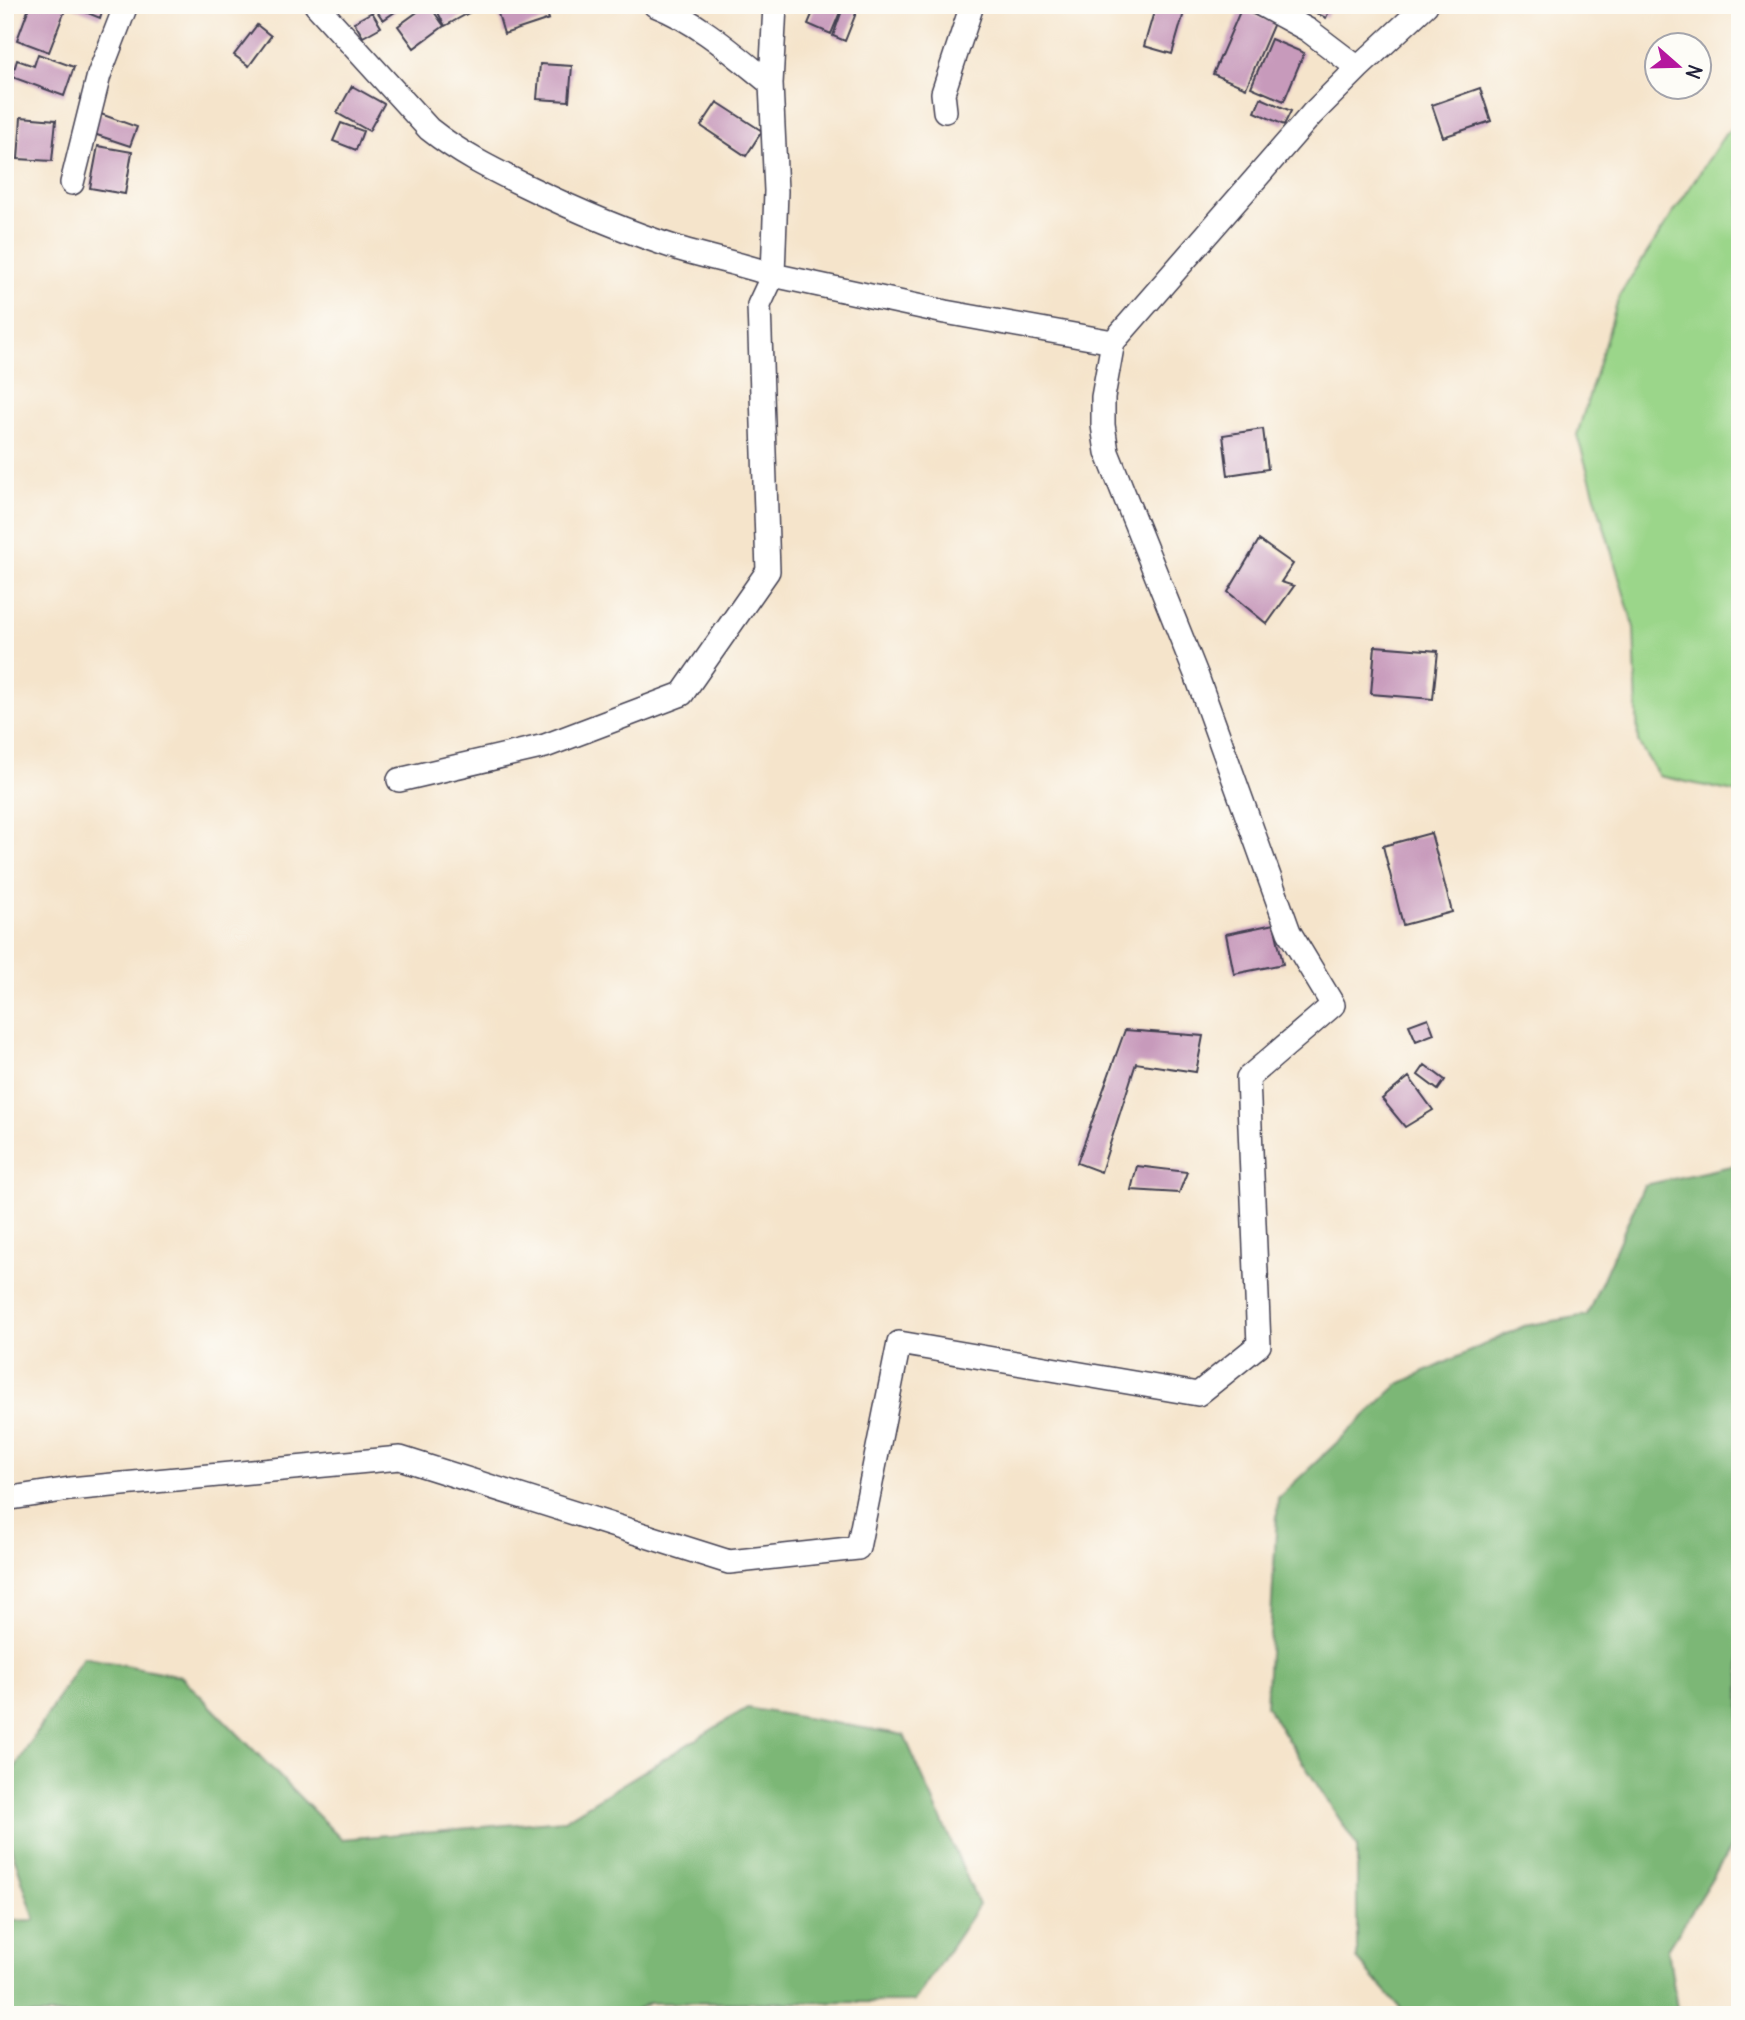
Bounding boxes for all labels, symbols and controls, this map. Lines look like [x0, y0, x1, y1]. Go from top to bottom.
north arrow [1644, 32, 1714, 102]
text: N [1680, 62, 1707, 82]

